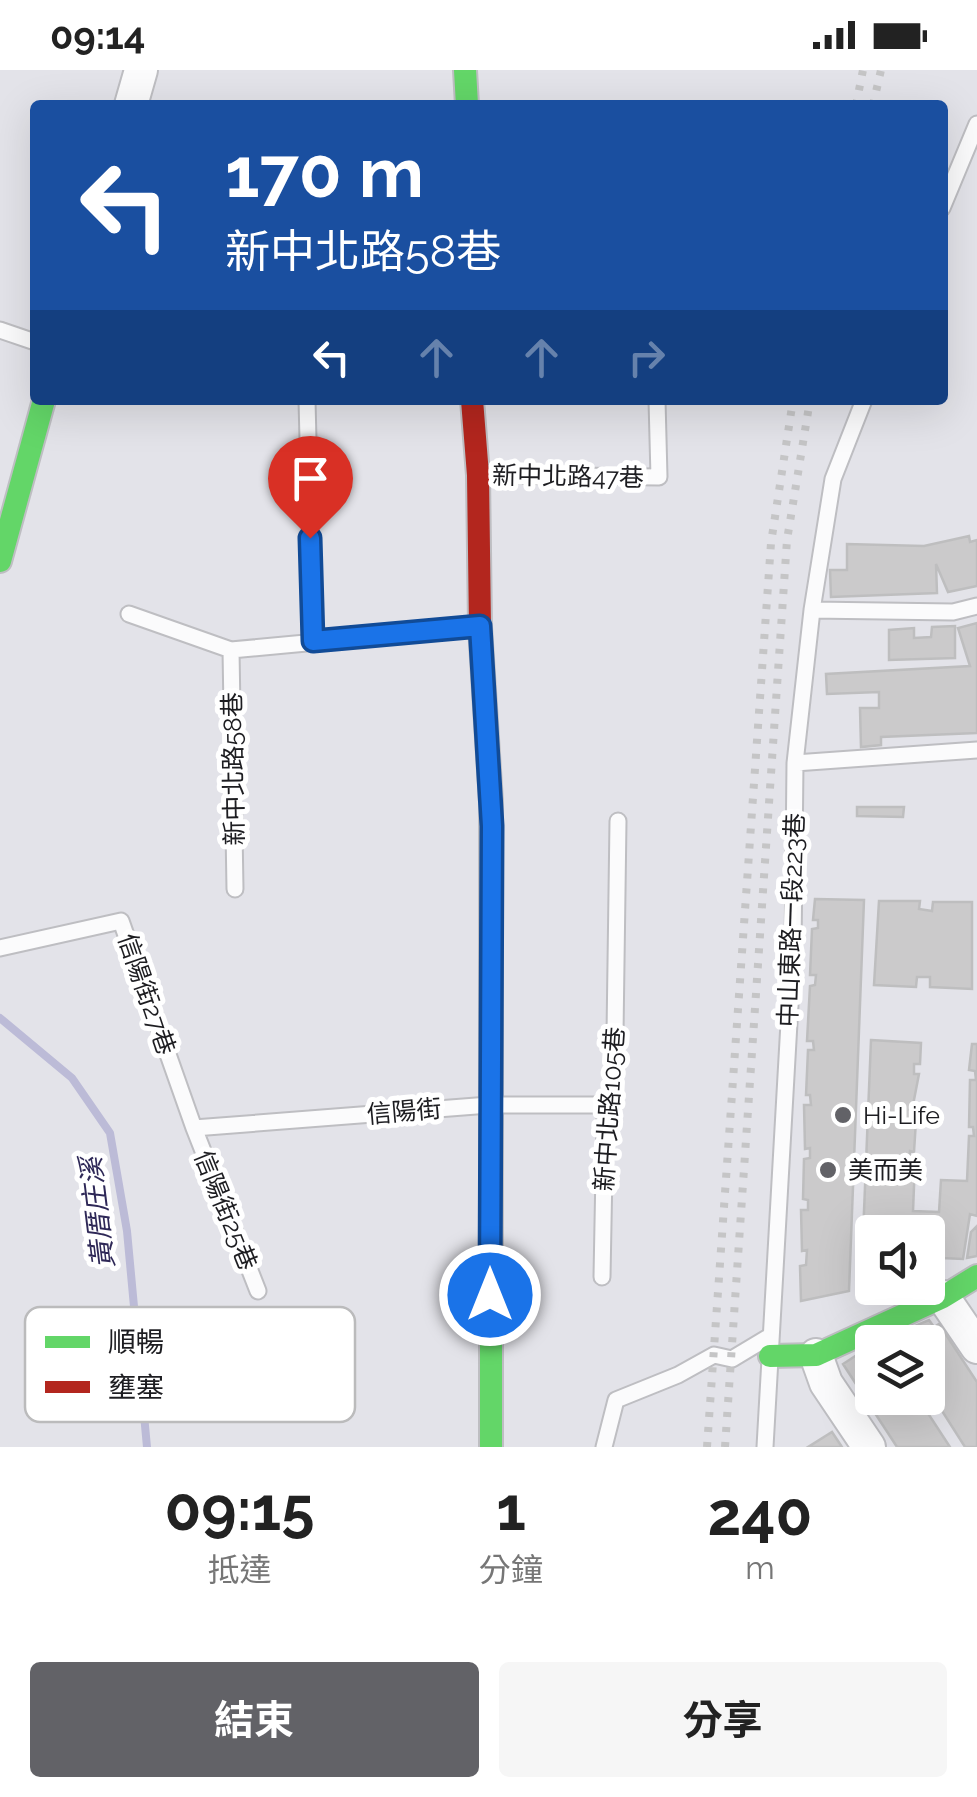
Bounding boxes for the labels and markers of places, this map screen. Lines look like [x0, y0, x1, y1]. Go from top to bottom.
pin [268, 436, 353, 539]
place label: Hi-Life [863, 1100, 940, 1130]
marker: Hi-Life [832, 1104, 854, 1126]
place label: 美而美 [848, 1155, 923, 1185]
marker: 美而美 [817, 1159, 839, 1181]

